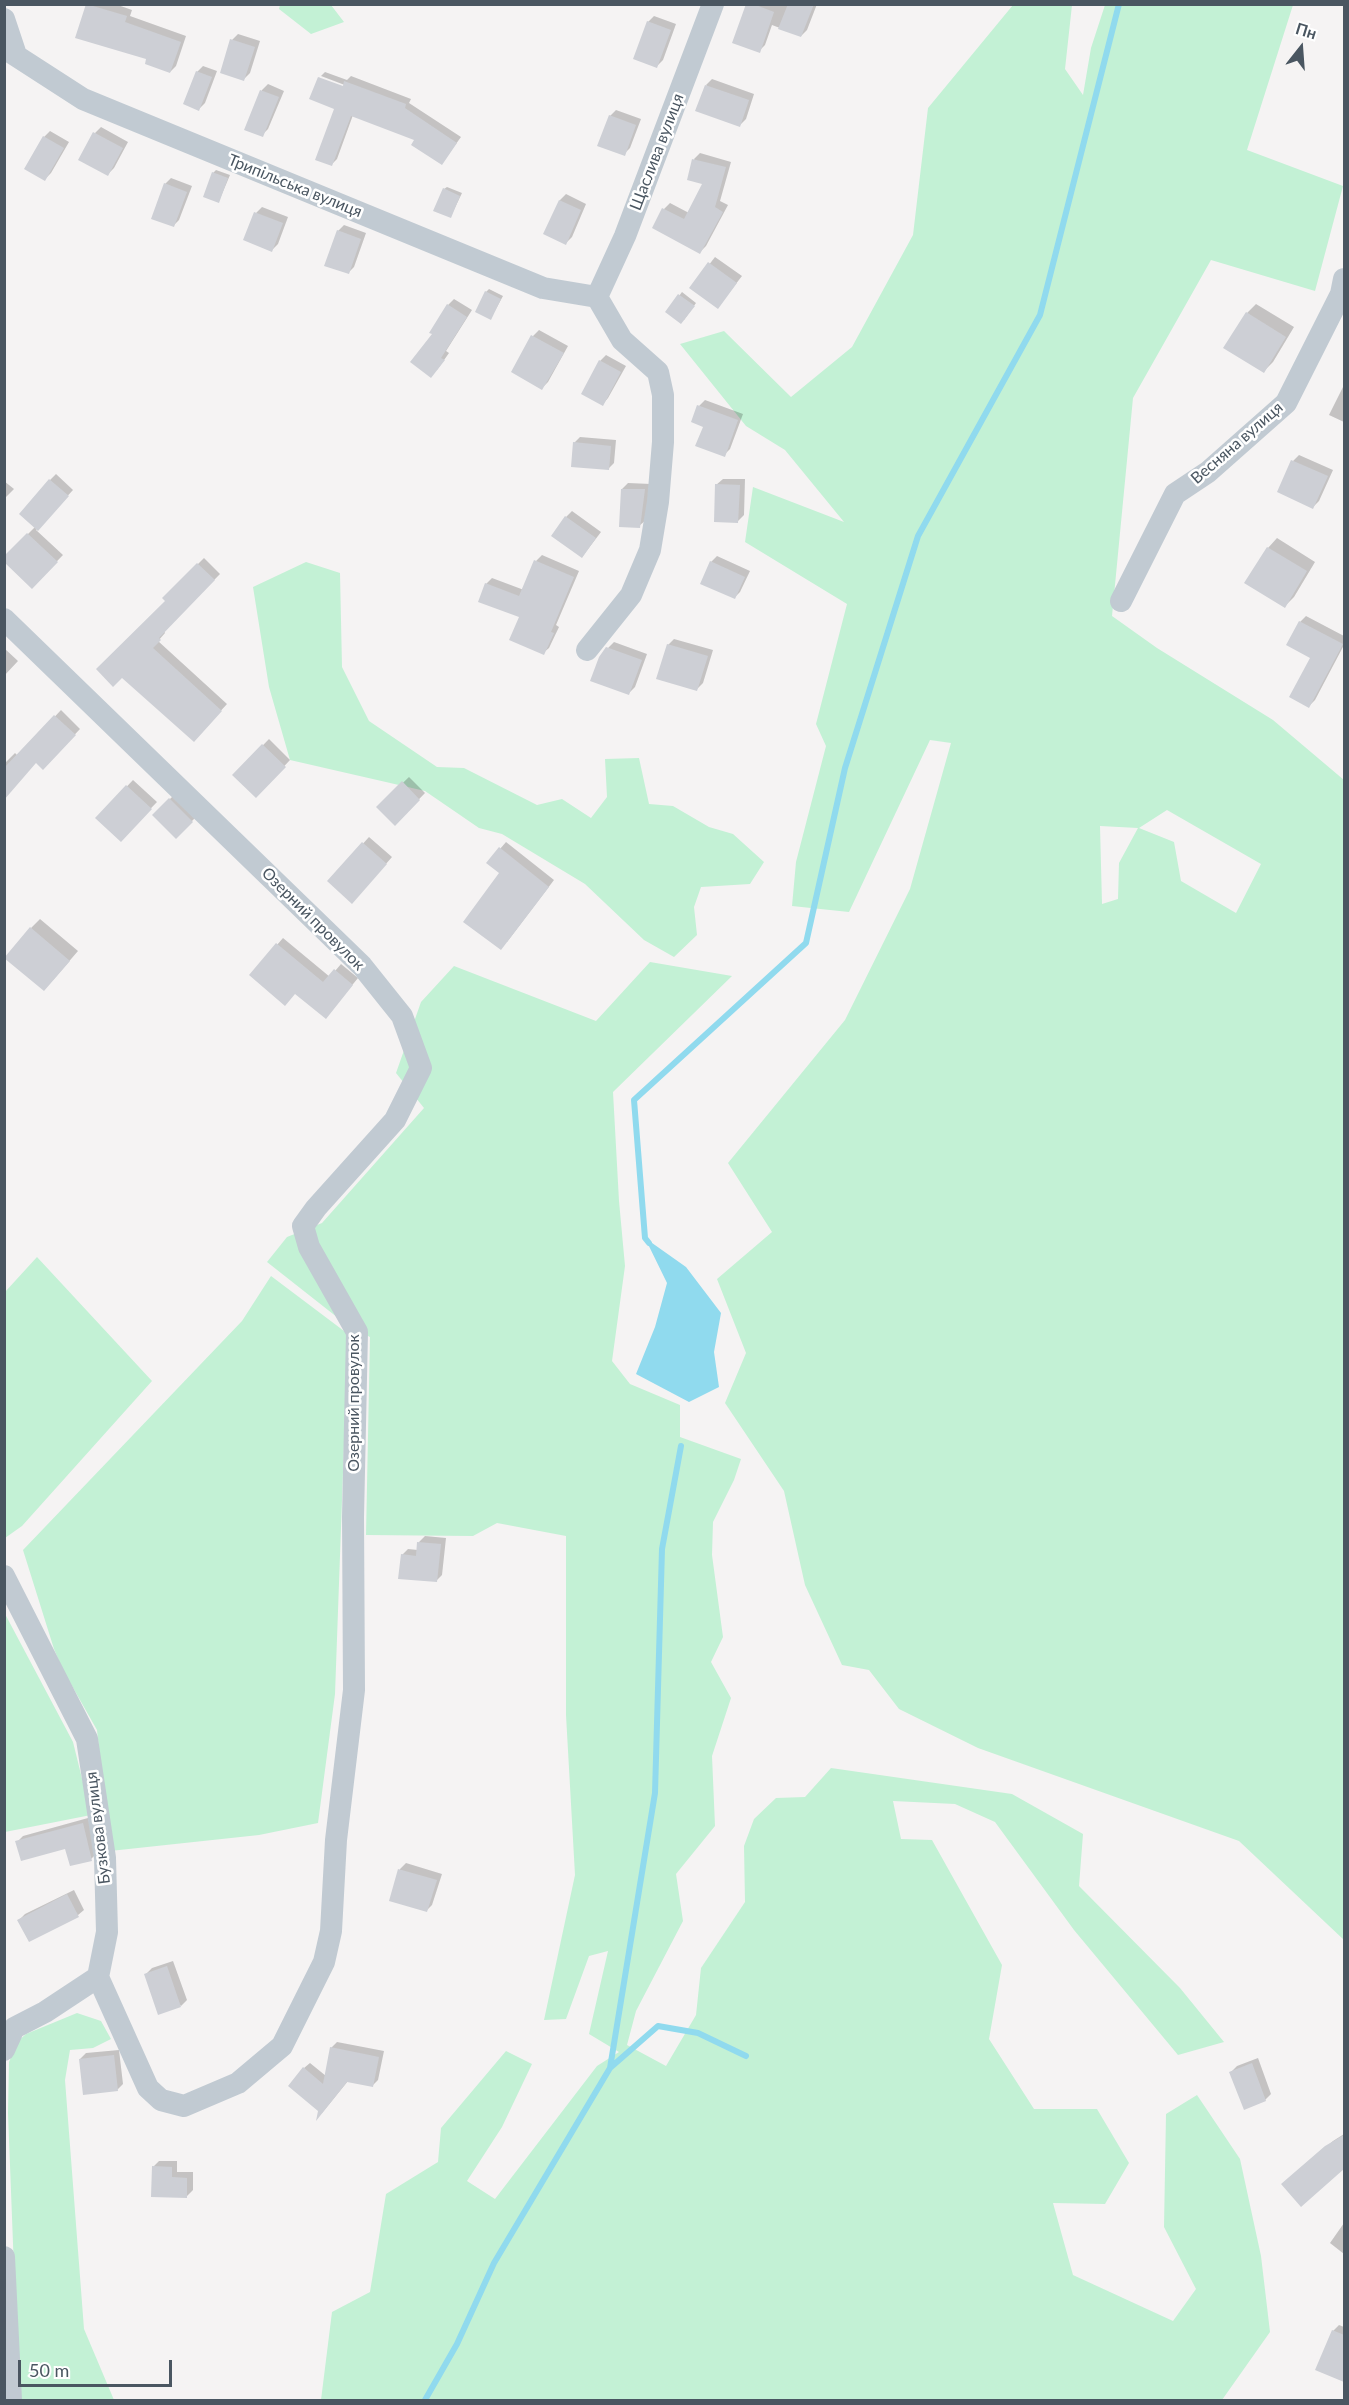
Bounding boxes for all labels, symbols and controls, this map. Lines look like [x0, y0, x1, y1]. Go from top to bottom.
north arrow [1271, 18, 1331, 78]
text: Пн [1294, 18, 1319, 42]
street label: Щаслива вулиця [626, 91, 688, 213]
street label: Трипільська вулиця [225, 150, 365, 222]
street label: Весняна вулиця [1187, 398, 1287, 488]
street label: Озерний провулок [258, 864, 368, 974]
street label: Озерний провулок [344, 1334, 364, 1472]
street label: Бузкова вулиця [82, 1771, 114, 1885]
scale bar [21, 2348, 176, 2386]
text: 50 m [29, 2359, 69, 2381]

